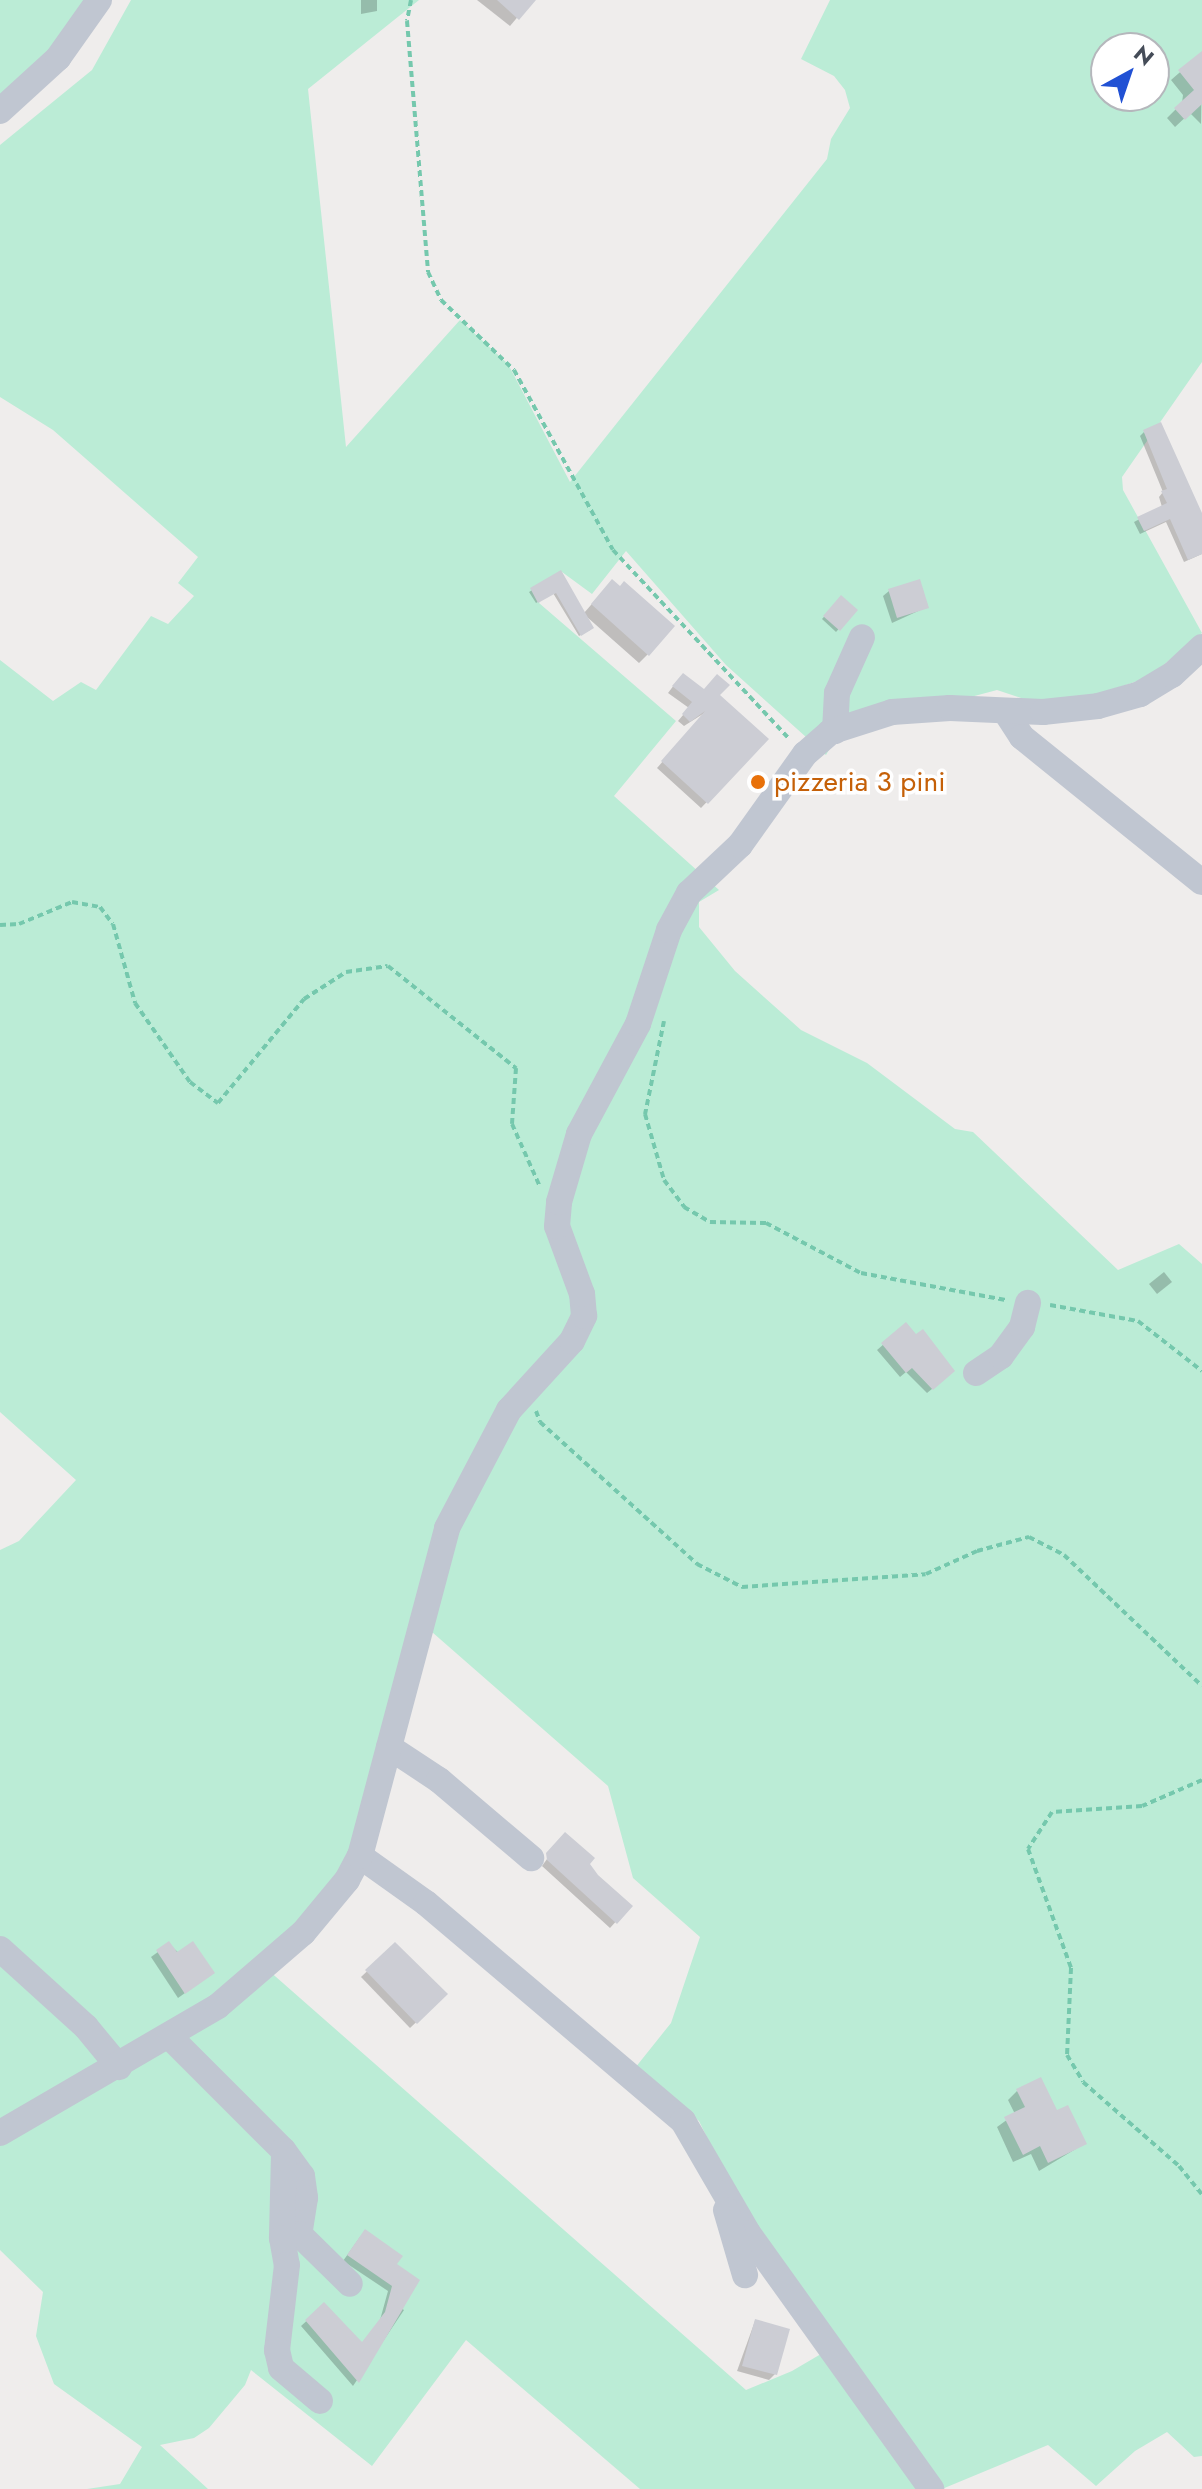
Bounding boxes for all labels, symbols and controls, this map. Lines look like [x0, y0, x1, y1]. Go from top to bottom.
north arrow [1090, 32, 1170, 112]
text: N [1127, 37, 1161, 73]
place label: pizzeria 3 pini [774, 765, 945, 799]
marker: pizzeria 3 pini [749, 773, 767, 791]

